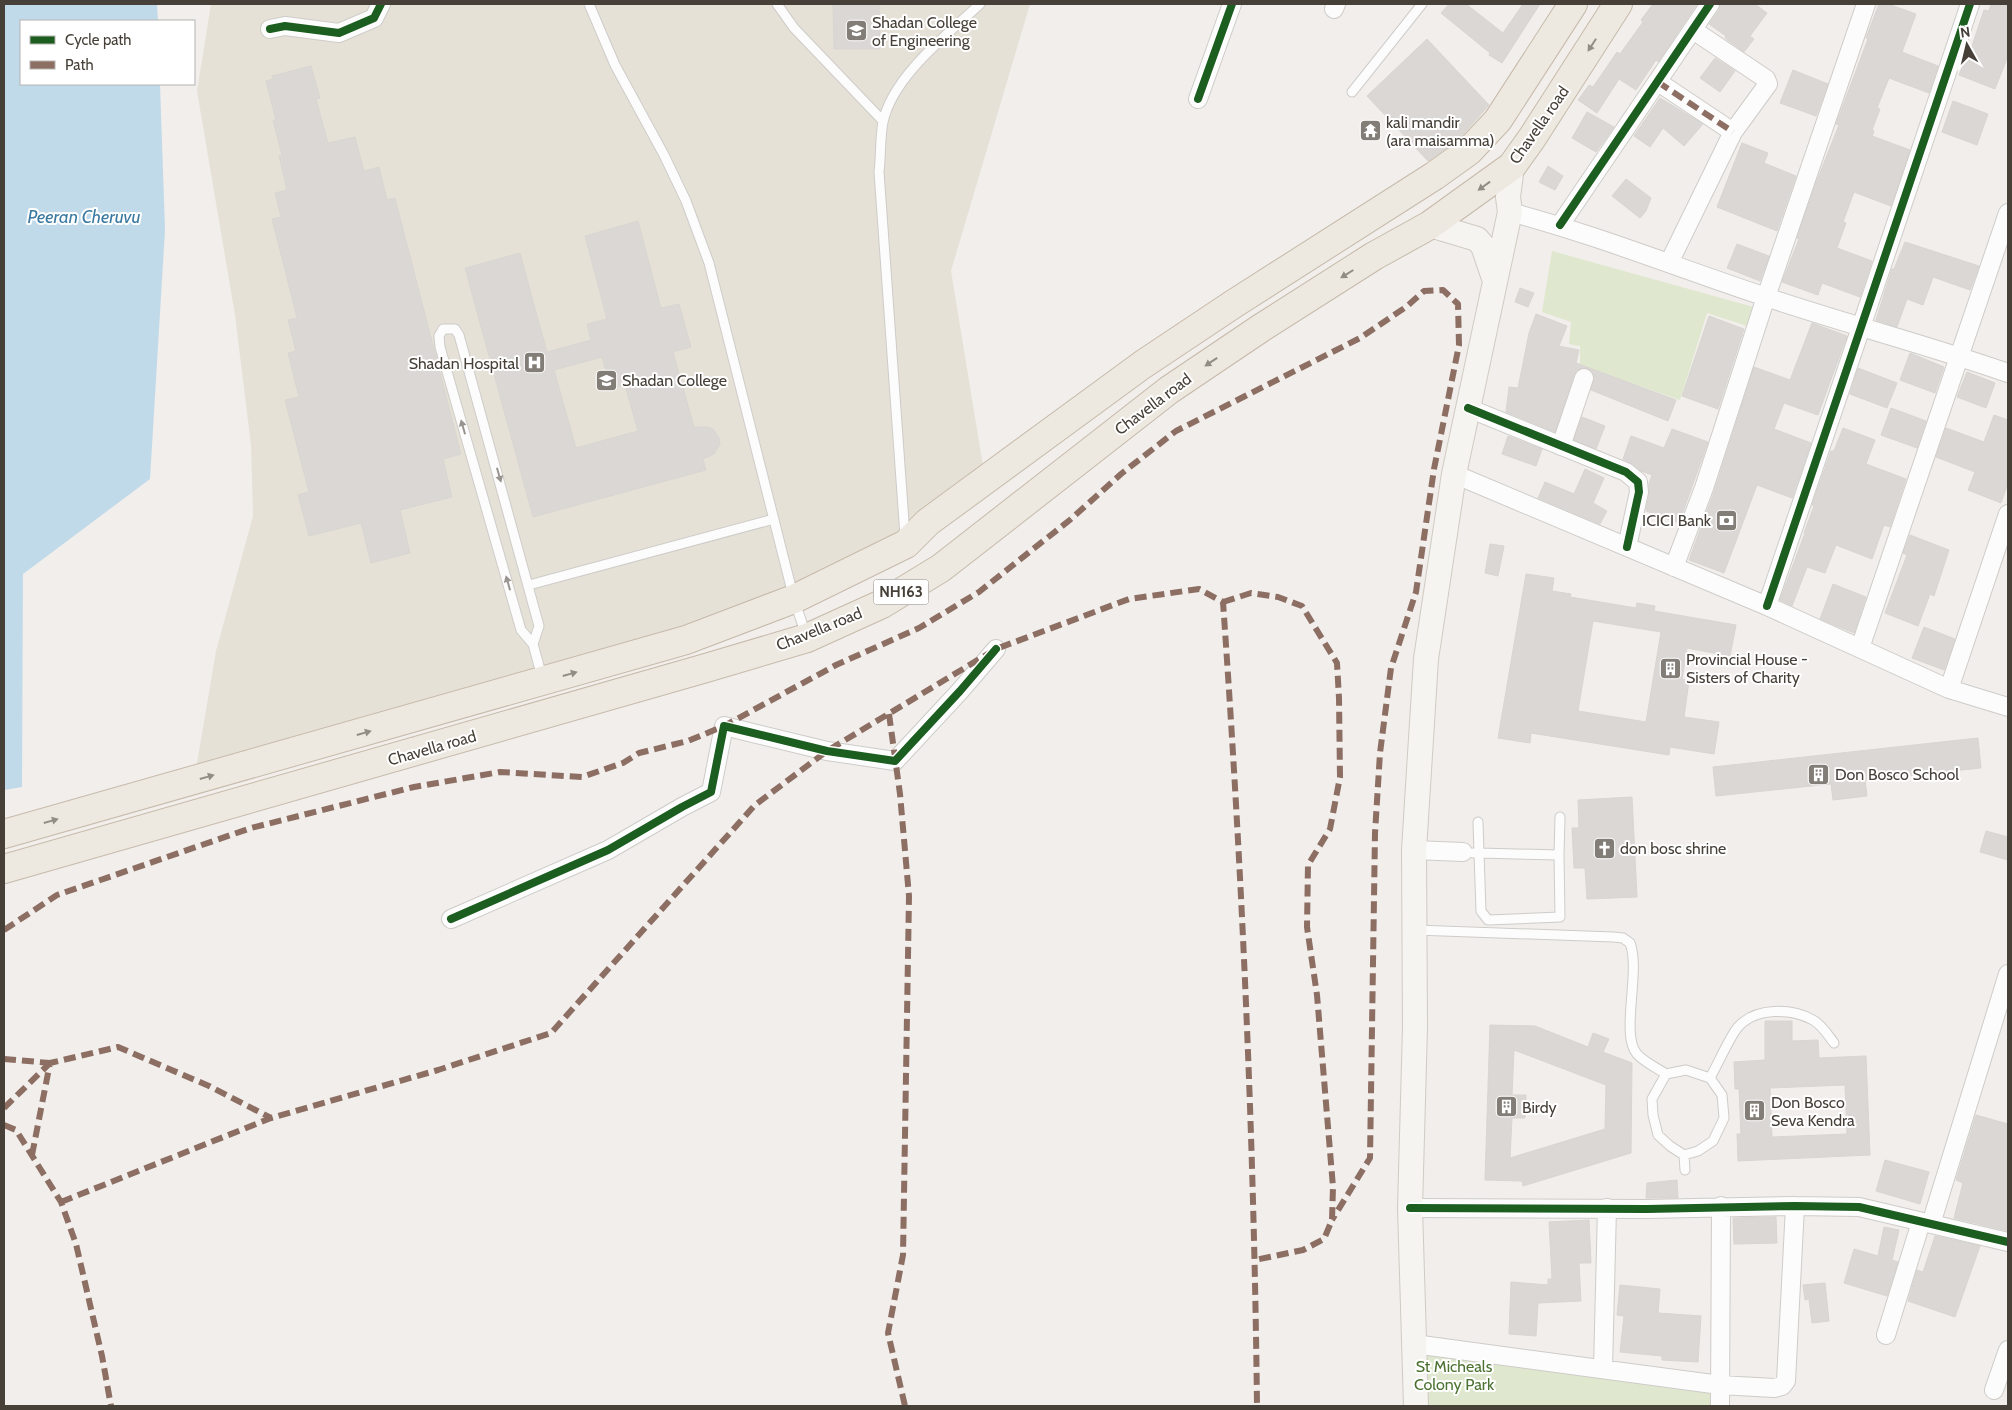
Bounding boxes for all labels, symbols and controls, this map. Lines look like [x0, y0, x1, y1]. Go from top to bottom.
place label: Shadan College of Engineering [872, 13, 977, 50]
school or university icon: Shadan College of Engineering [844, 19, 868, 43]
legend [20, 20, 195, 85]
north arrow [1942, 20, 1992, 70]
text: N [1959, 23, 1971, 42]
text: Cycle path [65, 31, 131, 49]
one-way arrow [1587, 38, 1597, 51]
text: Path [65, 56, 94, 74]
street label: Chavella road [1505, 82, 1573, 168]
place label: kali mandir (ara maisamma) [1386, 113, 1495, 150]
temple icon: kali mandir (ara maisamma) [1358, 119, 1382, 143]
one-way arrow [1477, 181, 1491, 191]
water label: Peeran Cheruvu [28, 206, 141, 228]
one-way arrow [1341, 269, 1354, 278]
hospital icon: Shadan Hospital [523, 351, 547, 375]
place label: Shadan Hospital [409, 354, 519, 373]
one-way arrow [1204, 357, 1217, 367]
school or university icon: Shadan College [594, 368, 618, 392]
street label: Chavella road [1111, 369, 1195, 439]
place label: Shadan College [622, 371, 727, 390]
one-way arrow [459, 419, 467, 434]
one-way arrow [495, 468, 503, 483]
bank icon: ICICI Bank [1715, 508, 1739, 532]
place label: ICICI Bank [1642, 511, 1712, 530]
one-way arrow [503, 575, 511, 590]
road number: NH163 [874, 580, 928, 604]
street label: Chavella road [773, 603, 865, 655]
place label: Provincial House - Sisters of Charity [1686, 650, 1808, 687]
building icon: Provincial House - Sisters of Charity [1658, 656, 1682, 680]
one-way arrow [563, 669, 578, 677]
street label: Chavella road [386, 726, 478, 770]
one-way arrow [356, 729, 371, 737]
building icon: Don Bosco School [1807, 762, 1831, 786]
place label: Don Bosco School [1835, 765, 1959, 784]
one-way arrow [200, 773, 215, 781]
one-way arrow [43, 817, 58, 825]
church icon: don bosc shrine [1592, 836, 1616, 860]
place label: don bosc shrine [1620, 839, 1726, 858]
place label: Don Bosco Seva Kendra [1771, 1093, 1855, 1130]
building icon: Birdy [1494, 1095, 1518, 1119]
place label: Birdy [1522, 1098, 1557, 1117]
building icon: Don Bosco Seva Kendra [1743, 1099, 1767, 1123]
park label: St Micheals Colony Park [1414, 1357, 1495, 1394]

